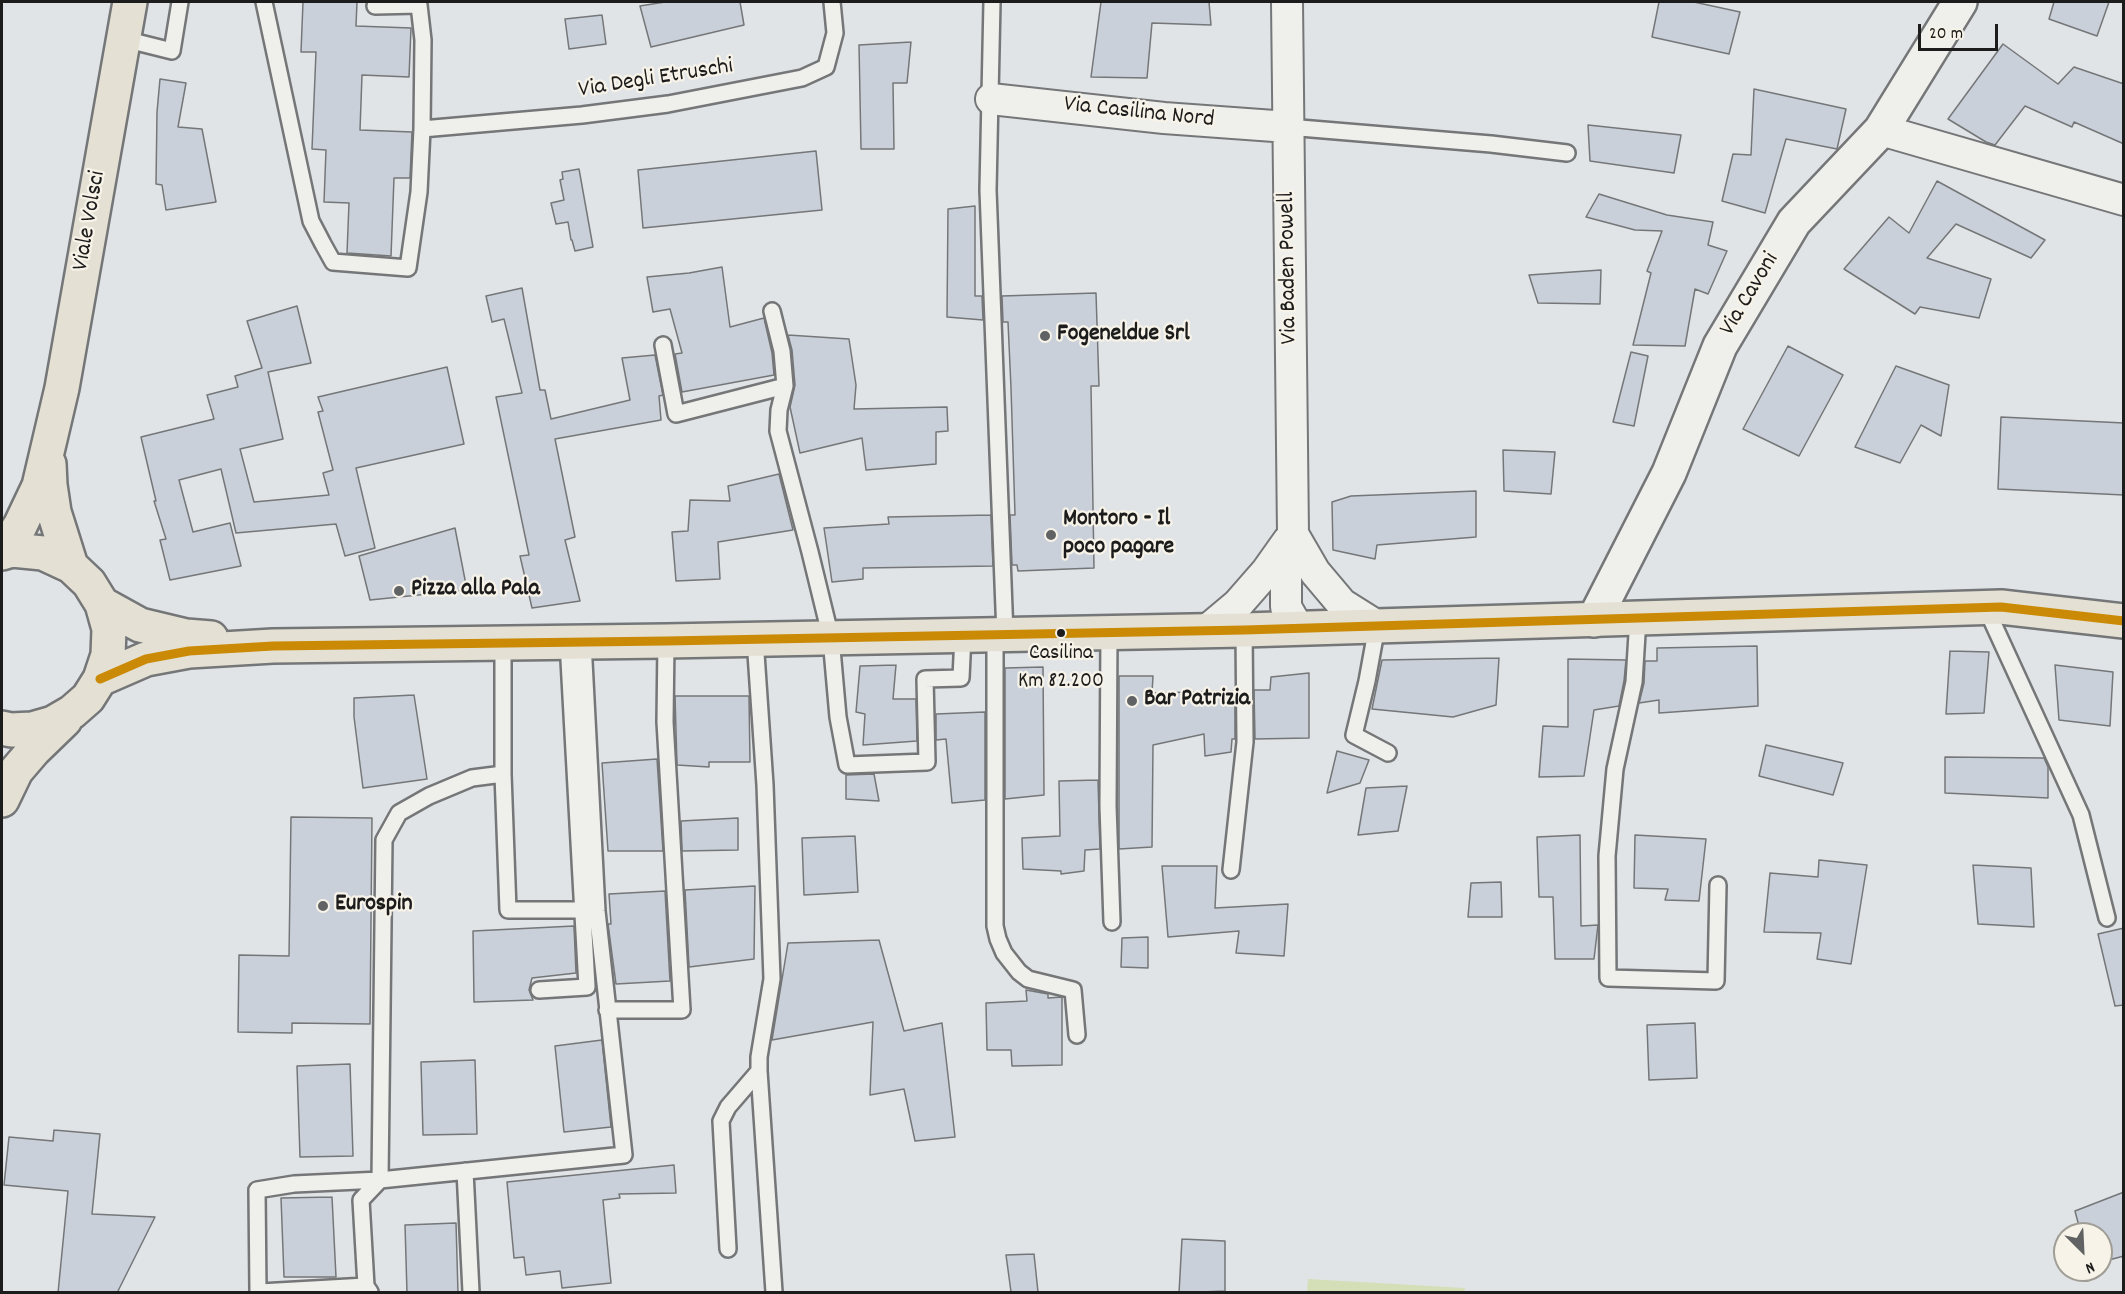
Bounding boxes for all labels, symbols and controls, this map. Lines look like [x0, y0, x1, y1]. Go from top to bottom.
scale bar [1921, 12, 2000, 50]
text: 20 m [1929, 22, 1963, 47]
street label: Via Degli Etruschi [577, 54, 735, 106]
street label: Via Casilina Nord [1062, 92, 1216, 136]
street label: Viale Volsci [68, 169, 114, 273]
street label: Via Baden Powell [1274, 191, 1306, 345]
street label: Via Cavoni [1715, 248, 1787, 342]
place label: Fogeneldue Srl [1057, 322, 1190, 350]
marker: Fogeneldue Srl [1038, 329, 1052, 343]
place label: Montoro - Il poco pagare [1063, 507, 1174, 563]
marker: Montoro - Il poco pagare [1044, 528, 1058, 542]
place label: Pizza alla Pala [411, 577, 540, 605]
marker: Pizza alla Pala [392, 584, 406, 598]
marker: Casilina Km 82.200 [1055, 627, 1067, 639]
place label: Casilina Km 82.200 [1018, 642, 1104, 694]
place label: Bar Patrizia [1144, 687, 1250, 715]
marker: Bar Patrizia [1125, 694, 1139, 708]
place label: Eurospin [335, 892, 412, 920]
marker: Eurospin [316, 899, 330, 913]
north arrow [2053, 1222, 2113, 1282]
text: N [2081, 1255, 2098, 1279]

